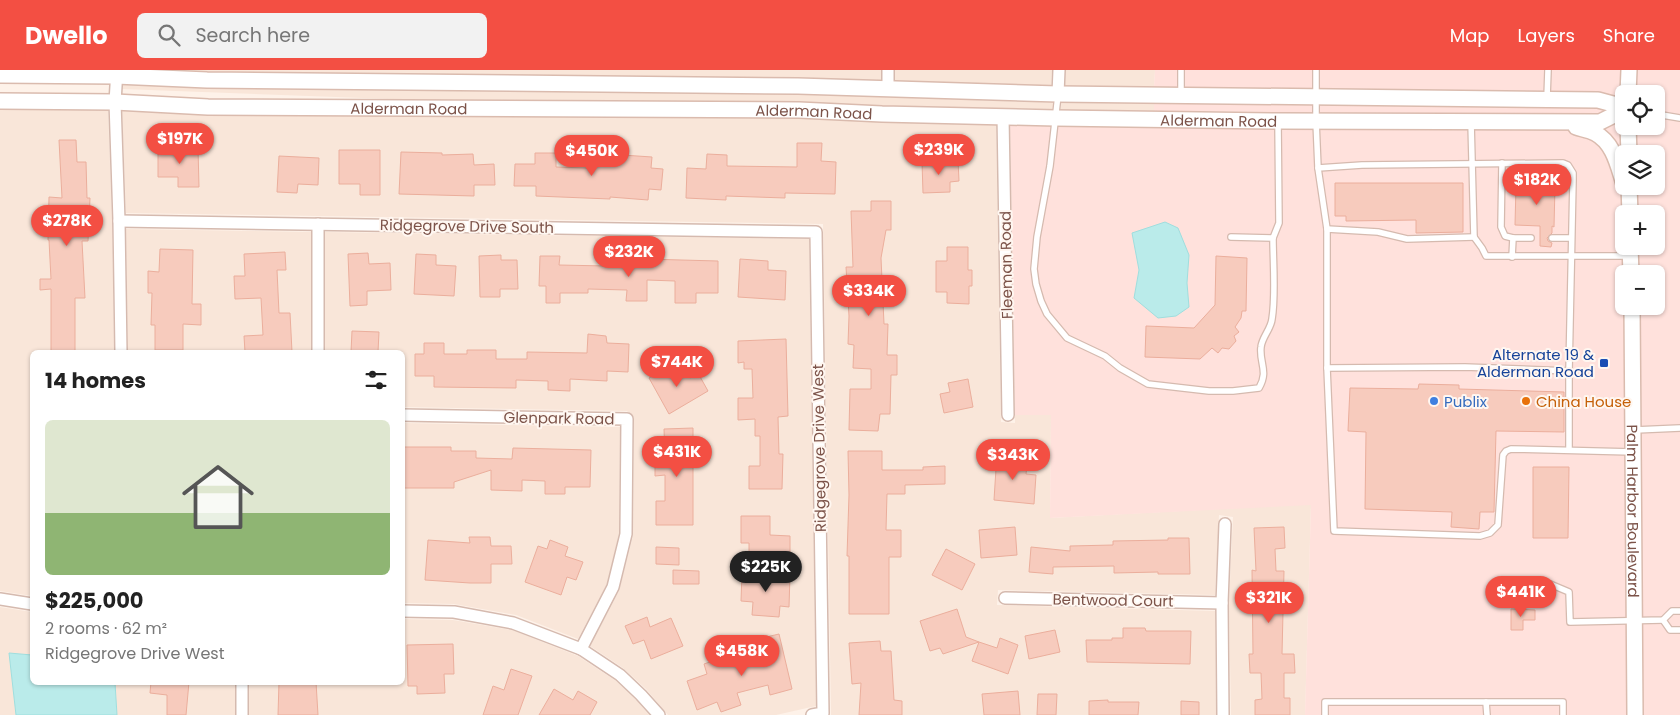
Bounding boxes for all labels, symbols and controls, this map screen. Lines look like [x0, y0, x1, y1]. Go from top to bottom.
search box [137, 13, 487, 58]
text: Dwello [25, 19, 107, 52]
icon: search [155, 21, 183, 49]
text: Search here [195, 22, 310, 49]
text: Map [1450, 23, 1490, 48]
text: Layers [1518, 23, 1575, 48]
text: Share [1603, 23, 1655, 48]
map controls [1615, 85, 1665, 315]
button: locate [1615, 85, 1665, 135]
street label: Alderman Road [350, 97, 467, 119]
street label: Alderman Road [755, 99, 873, 124]
street label: Alderman Road [1160, 109, 1277, 131]
pin: $197K [145, 122, 215, 165]
text: $197K [157, 127, 203, 150]
pin: $450K [557, 134, 627, 177]
pin: $239K [904, 134, 974, 176]
text: $239K [914, 138, 964, 161]
text: $450K [565, 139, 619, 162]
button: layers [1615, 145, 1665, 195]
pin: $182K [1502, 164, 1572, 206]
text: $182K [1513, 168, 1561, 191]
pin: $278K [32, 204, 102, 247]
button: + [1615, 205, 1665, 255]
text: $278K [42, 209, 92, 232]
street label: Fleeman Road [995, 211, 1017, 319]
street label: Ridgegrove Drive South [380, 214, 554, 238]
pin: $232K [594, 236, 664, 278]
text: $232K [604, 240, 654, 263]
button: − [1615, 265, 1665, 315]
pin: $334K [834, 274, 904, 317]
text: $334K [843, 279, 895, 302]
place label: Alternate 19 & Alderman Road [1477, 344, 1594, 382]
pin: $744K [642, 346, 712, 388]
text: $744K [651, 350, 703, 373]
marker: Alternate 19 & Alderman Road [1598, 357, 1610, 369]
street label: Ridgegrove Drive West [807, 364, 831, 532]
text: 14 homes [45, 366, 146, 395]
icon: filters [362, 366, 390, 394]
place label: Publix [1444, 391, 1487, 412]
place label: China House [1536, 391, 1631, 412]
marker: Publix [1428, 395, 1440, 407]
marker: China House [1520, 395, 1532, 407]
street label: Glenpark Road [503, 407, 615, 429]
street label: Palm Harbor Boulevard [1622, 424, 1645, 598]
pin: $431K [642, 436, 712, 478]
pin: $343K [978, 438, 1048, 481]
text: $431K [653, 440, 701, 463]
text: $343K [987, 443, 1039, 466]
icon: home [173, 452, 263, 542]
pin: $225K [731, 550, 801, 593]
text: $225K [741, 555, 791, 578]
pin: $441K [1486, 576, 1556, 618]
text: $441K [1496, 580, 1546, 603]
pin: $321K [1234, 582, 1304, 624]
text: $225,000 [45, 586, 144, 615]
text: $321K [1246, 586, 1292, 609]
street label: Bentwood Court [1052, 588, 1174, 612]
text: 2 rooms · 62 m² [45, 617, 167, 640]
pin: $458K [707, 634, 777, 677]
text: $458K [715, 639, 769, 662]
text: Ridgegrove Drive West [45, 642, 225, 665]

